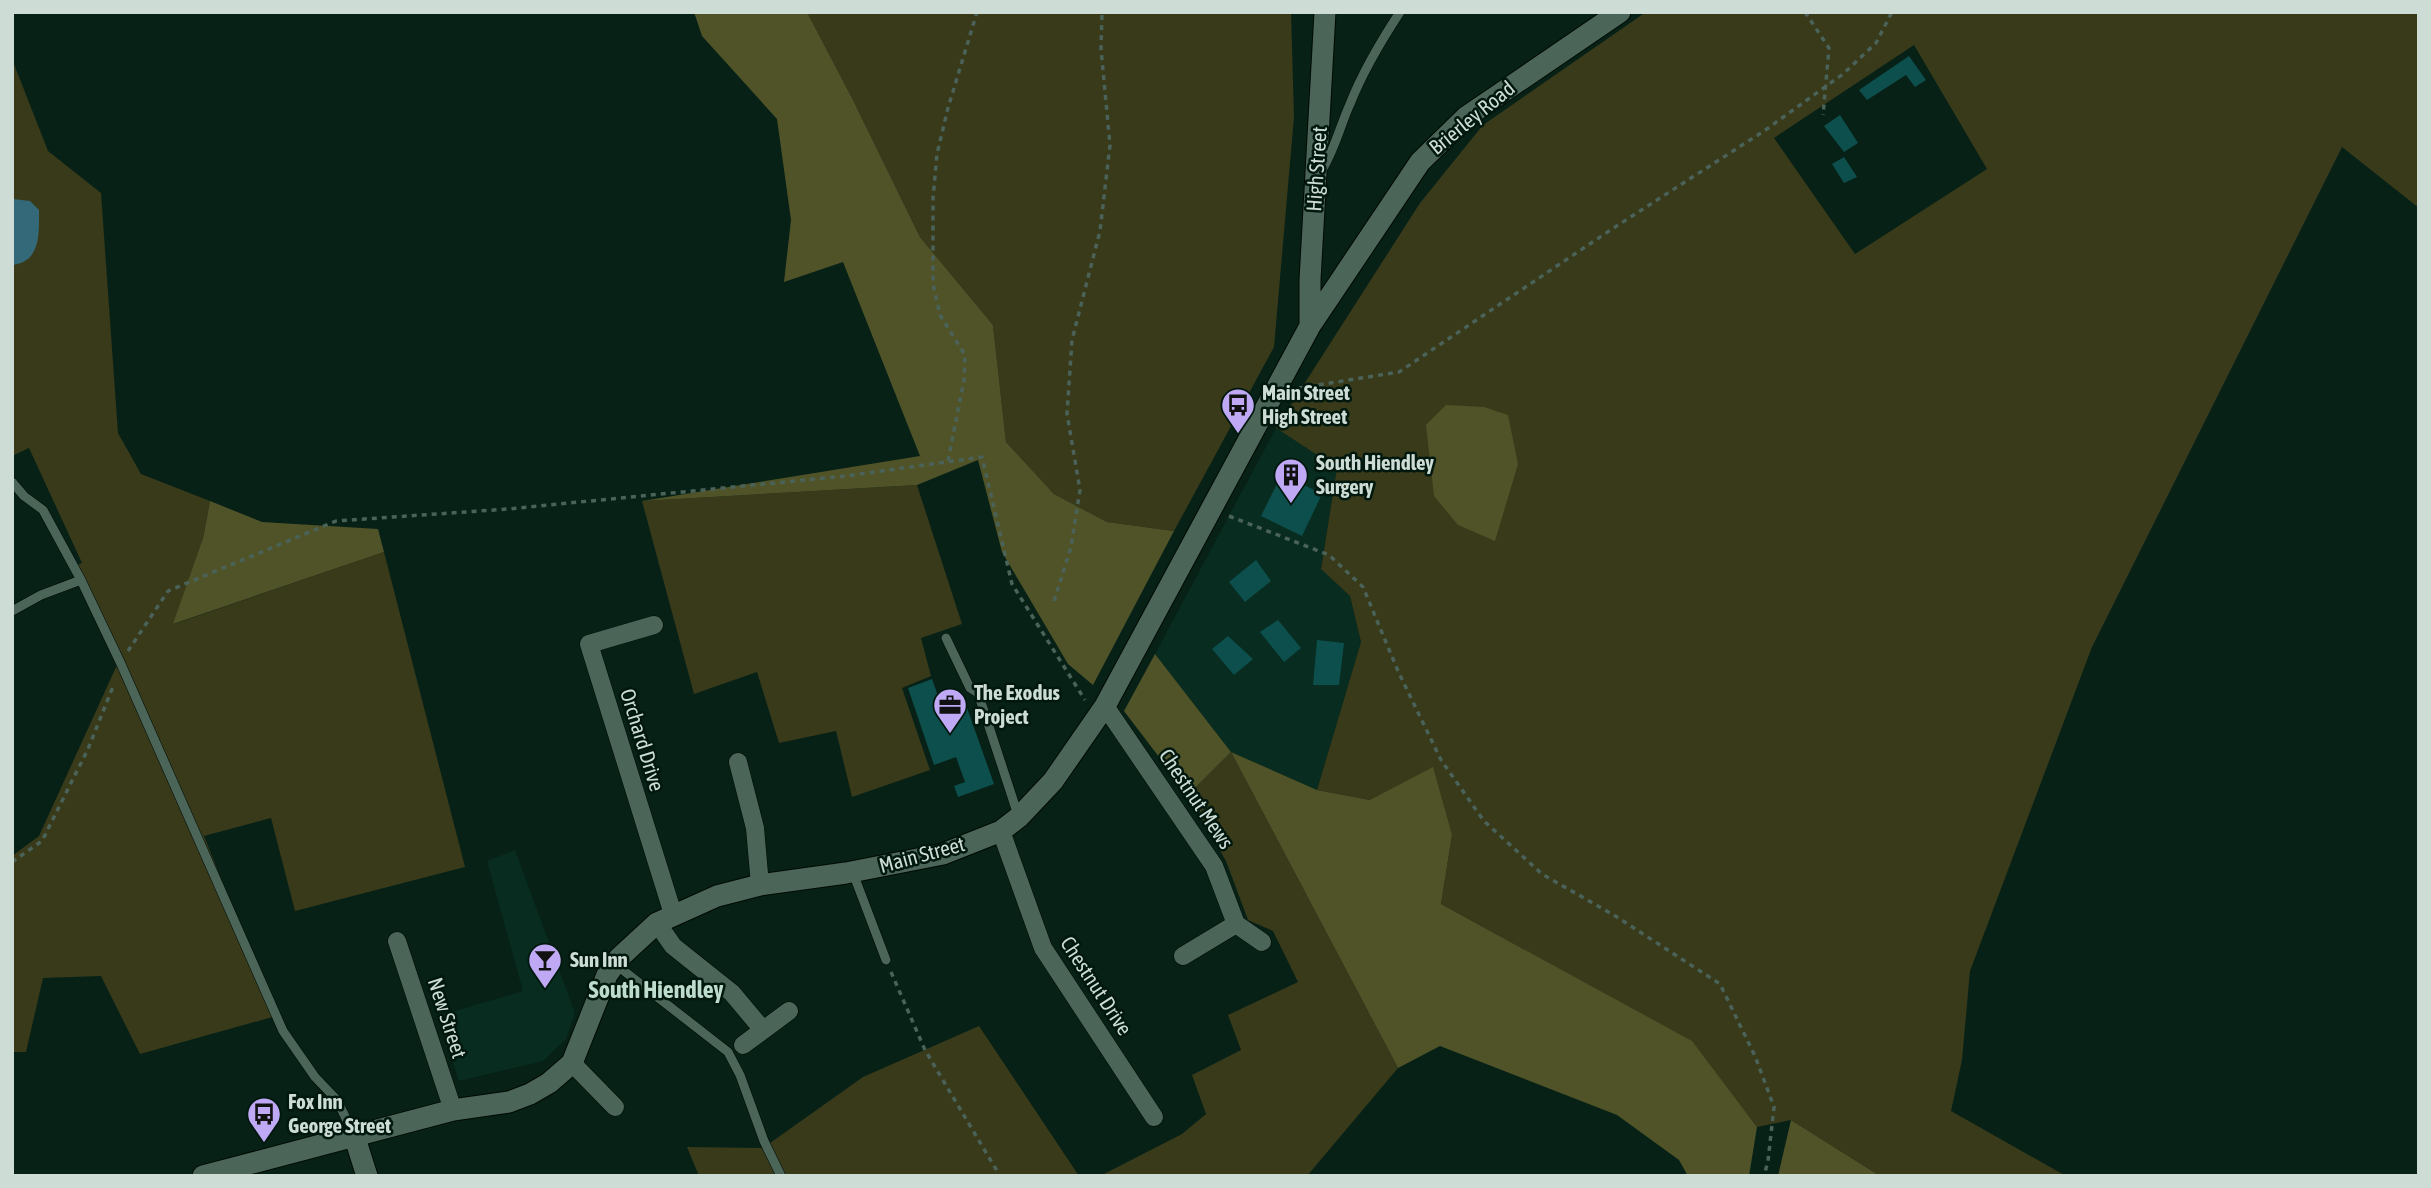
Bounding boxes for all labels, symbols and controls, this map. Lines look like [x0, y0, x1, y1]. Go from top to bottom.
street label: Brierley Road [1424, 75, 1519, 159]
street label: High Street [1301, 126, 1331, 212]
place label: Main Street High Street [1262, 380, 1350, 428]
bus stop icon: Main Street High Street [1219, 386, 1257, 435]
place label: South Hiendley Surgery [1316, 450, 1434, 498]
building icon: South Hiendley Surgery [1272, 456, 1310, 505]
place label: The Exodus Project [974, 680, 1061, 728]
street label: Orchard Drive [616, 686, 670, 794]
office icon: The Exodus Project [931, 686, 969, 735]
street label: Chestnut Mews [1155, 744, 1239, 853]
street label: Main Street [876, 831, 967, 877]
street label: Chestnut Drive [1056, 932, 1138, 1039]
bar icon: Sun Inn [526, 941, 564, 990]
place label: Sun Inn [570, 947, 628, 971]
street label: New Street [424, 974, 472, 1061]
district label: South Hiendley [589, 976, 724, 1003]
place label: Fox Inn George Street [288, 1089, 391, 1137]
bus stop icon: Fox Inn George Street [245, 1095, 283, 1144]

